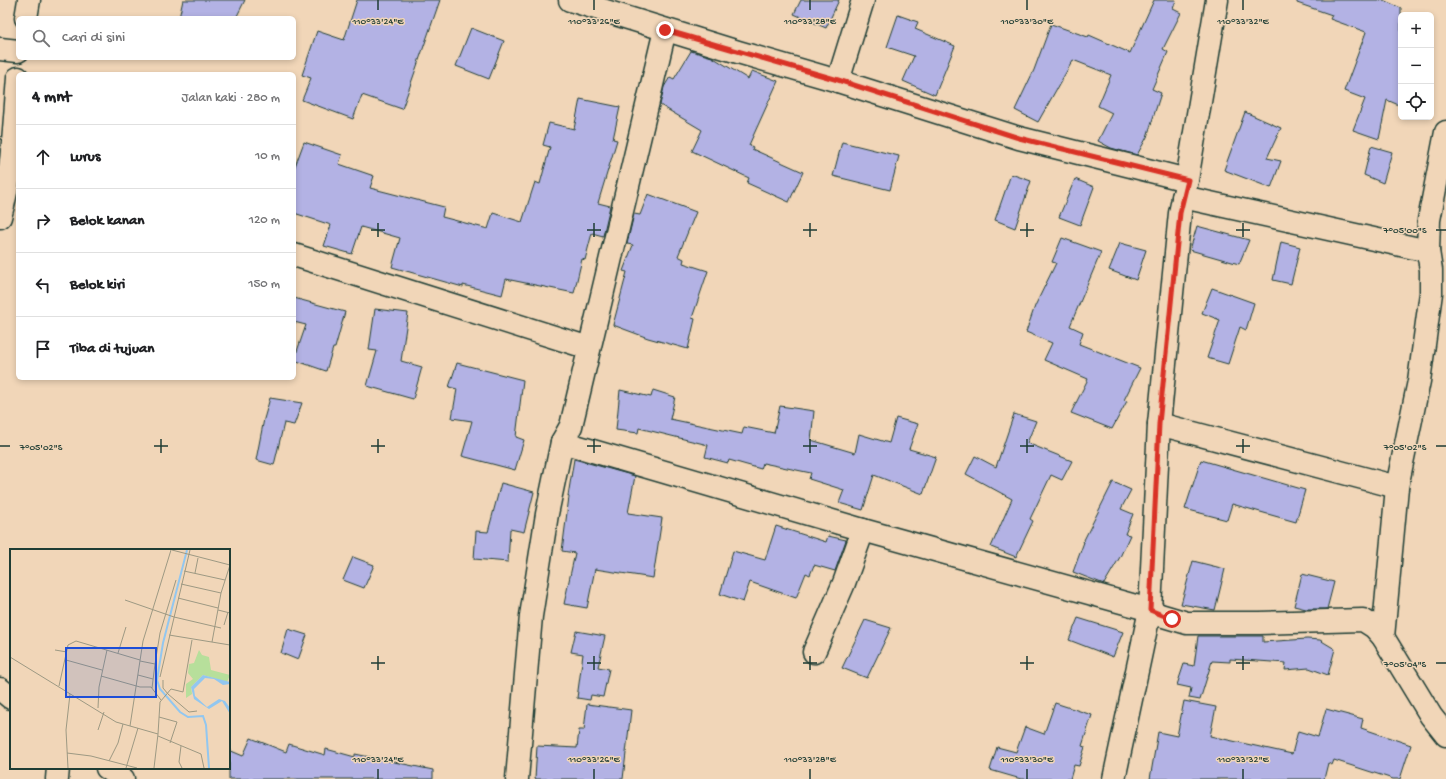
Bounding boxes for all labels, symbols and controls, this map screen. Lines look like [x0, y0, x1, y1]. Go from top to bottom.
map controls [1398, 12, 1434, 120]
button: + [1398, 12, 1434, 48]
search box [16, 16, 296, 60]
text: 110°33'24"E [351, 16, 404, 28]
text: 110°33'26"E [567, 16, 621, 28]
text: 110°33'28"E [783, 16, 837, 28]
text: 110°33'30"E [1000, 16, 1054, 28]
text: 110°33'32"E [1216, 16, 1270, 28]
route end [656, 21, 674, 39]
icon: search [30, 27, 52, 49]
text: Cari di sini [62, 29, 125, 47]
button: − [1398, 48, 1434, 84]
button: locate [1398, 84, 1434, 120]
text: 4 mnt [32, 88, 71, 108]
text: Jalan kaki · 280 m [182, 91, 280, 106]
icon: ahead [32, 146, 54, 168]
text: Lurus [70, 148, 100, 166]
text: 10 m [255, 149, 280, 164]
icon: right [32, 210, 54, 232]
text: Belok kanan [70, 212, 144, 230]
text: 120 m [249, 213, 280, 228]
text: 7°05'00"S [1382, 225, 1427, 237]
icon: left [32, 274, 54, 296]
text: Belok kiri [70, 276, 125, 294]
text: 150 m [248, 277, 280, 292]
icon: arrive [32, 338, 54, 360]
text: Tiba di tujuan [70, 340, 154, 358]
text: 7°05'02"S [19, 442, 63, 454]
text: 7°05'02"S [1383, 442, 1427, 454]
inset map [10, 549, 230, 769]
route start [1163, 610, 1181, 628]
text: 7°05'04"S [1383, 659, 1427, 671]
text: 110°33'24"E [351, 754, 404, 766]
text: 110°33'26"E [567, 754, 621, 766]
text: 110°33'28"E [783, 754, 837, 766]
text: 110°33'30"E [1000, 754, 1054, 766]
text: 110°33'32"E [1216, 754, 1270, 766]

